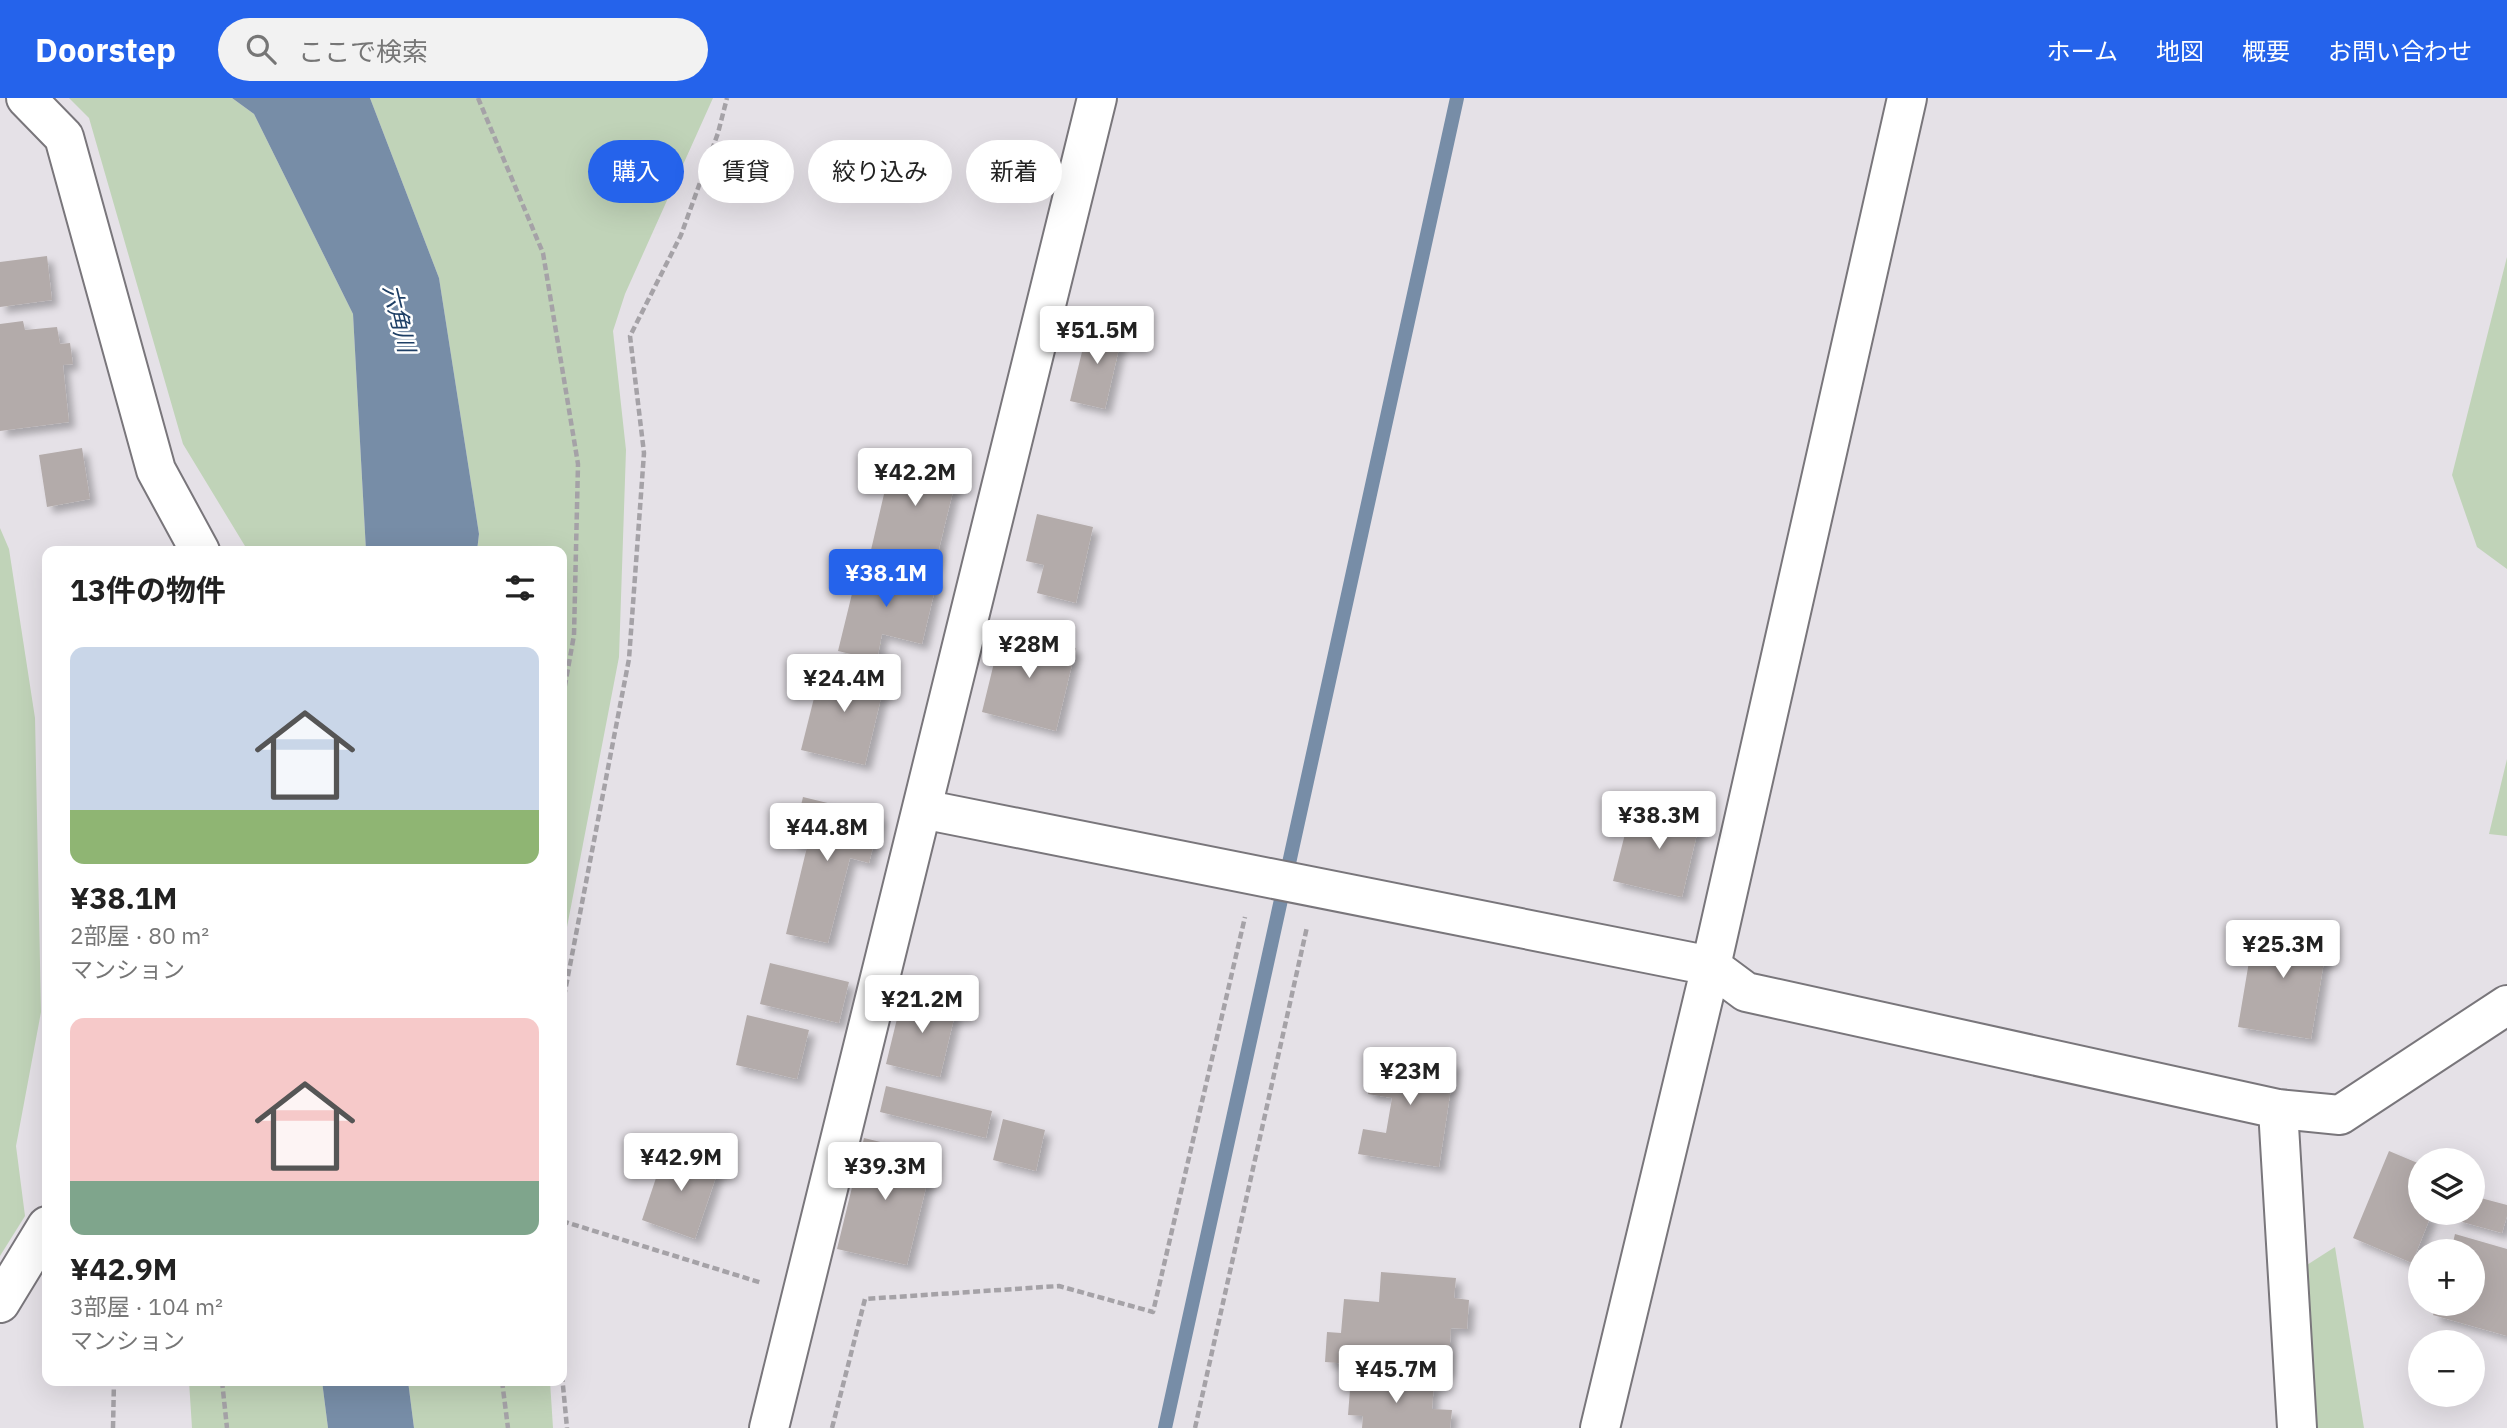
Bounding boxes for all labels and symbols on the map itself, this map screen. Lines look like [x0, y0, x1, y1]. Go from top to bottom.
water label: 六角川 [377, 281, 424, 358]
pin: ¥51.5M [1040, 306, 1154, 366]
pin: ¥42.2M [858, 448, 972, 508]
pin: ¥38.1M [829, 550, 943, 609]
pin: ¥28M [988, 620, 1070, 680]
pin: ¥24.4M [787, 654, 901, 714]
pin: ¥38.3M [1602, 792, 1716, 851]
pin: ¥44.8M [770, 804, 884, 863]
pin: ¥25.3M [2226, 920, 2340, 980]
pin: ¥21.2M [865, 976, 979, 1035]
pin: ¥23M [1369, 1048, 1451, 1107]
pin: ¥42.9M [624, 1134, 738, 1193]
pin: ¥39.3M [828, 1142, 942, 1202]
pin: ¥45.7M [1339, 1346, 1453, 1405]

